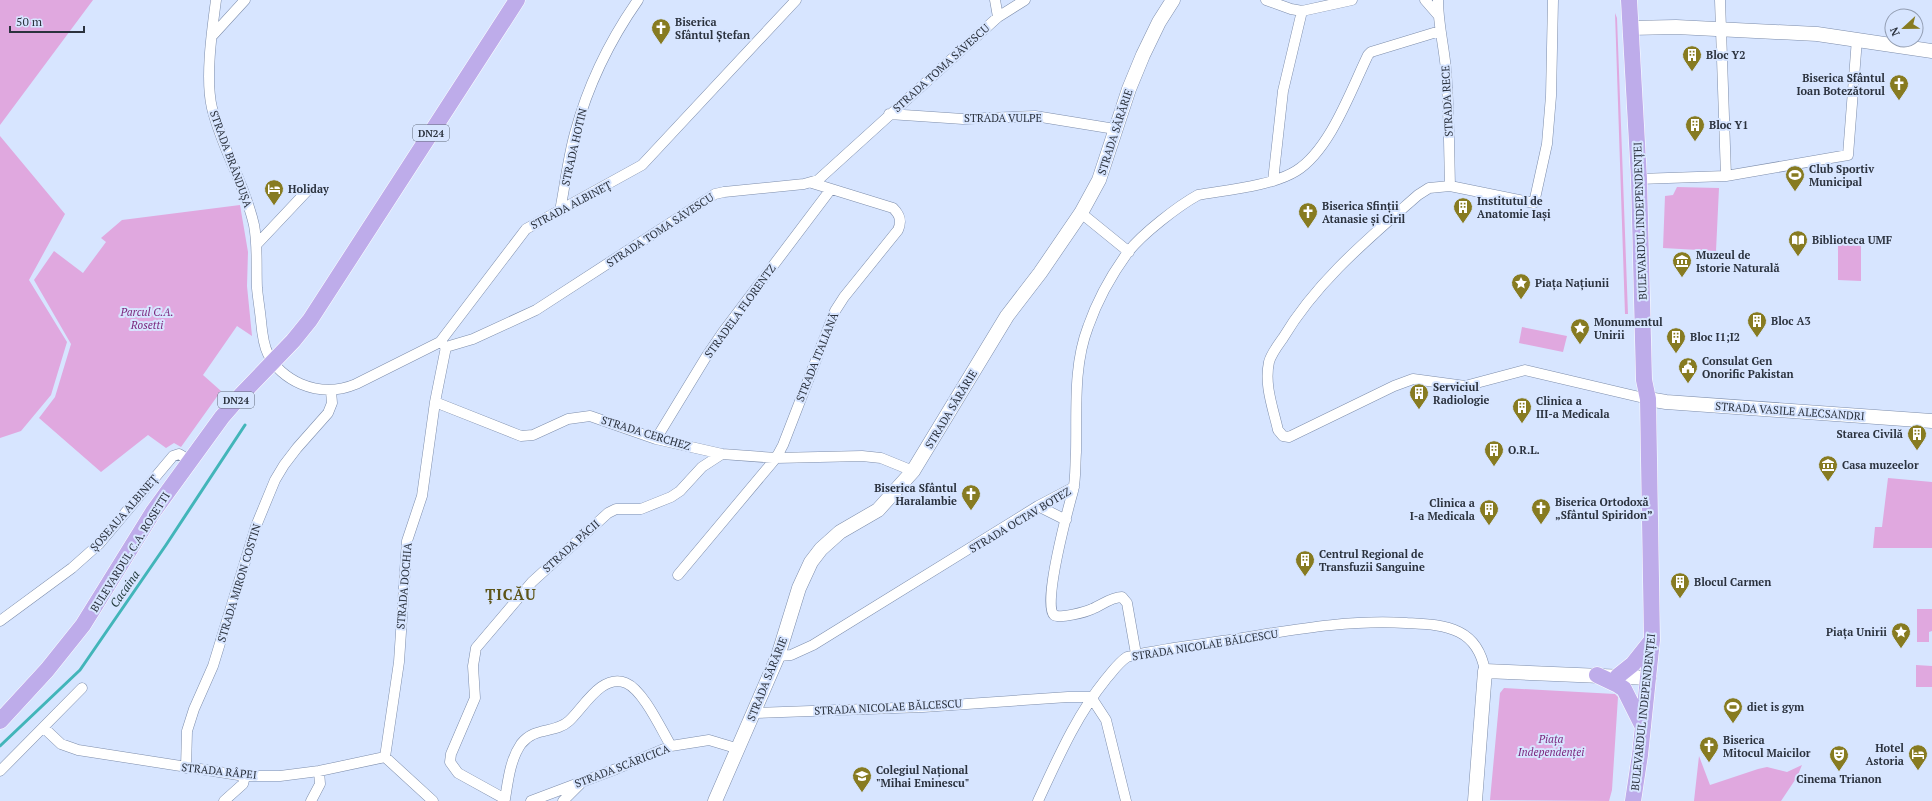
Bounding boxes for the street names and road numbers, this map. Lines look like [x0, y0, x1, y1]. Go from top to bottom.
street label: STRADA TOMA SĂVESCU [890, 21, 993, 115]
street label: STRADA RECE [1438, 65, 1456, 137]
street label: STRADA SĂRĂRIE [1094, 87, 1136, 177]
street label: STRADA HOTIN [558, 107, 590, 187]
street label: STRADA BRÂNDUȘA [206, 109, 255, 210]
street label: STRADA VULPE [964, 111, 1042, 125]
road number: DN24 [413, 125, 449, 141]
street label: BULEVARDUL INDEPENDENȚEI [1630, 142, 1651, 300]
street label: STRADA ALBINEȚ [528, 178, 614, 233]
street label: STRADA TOMA SĂVESCU [604, 190, 717, 270]
street label: STRADELA FLORENTZ [701, 261, 779, 360]
street label: STRADA ITALIANĂ [793, 310, 841, 404]
street label: STRADA SĂRĂRIE [922, 367, 980, 451]
road number: DN24 [218, 392, 254, 408]
street label: STRADA VASILE ALECSANDRI [1715, 399, 1865, 423]
street label: STRADA CERCHEZ [600, 413, 693, 453]
street label: ȘOSEAUA ALBINEȚ [87, 472, 162, 555]
street label: STRADA OCTAV BOTEZ [967, 484, 1074, 556]
street label: BULEVARDUL C.A. ROSETTI [87, 489, 173, 615]
street label: STRADA PĂCII [540, 517, 602, 575]
street label: STRADA MIRON COSTIN [214, 522, 264, 644]
street label: STRADA DOCHIA [393, 542, 415, 630]
street label: STRADA NICOLAE BĂLCESCU [1131, 626, 1280, 663]
street label: BULEVARDUL INDEPENDENȚEI [1628, 633, 1659, 791]
street label: STRADA SĂRĂRIE [744, 635, 790, 723]
street label: STRADA NICOLAE BĂLCESCU [814, 696, 963, 718]
street label: STRADA SCĂRICICA [572, 741, 672, 791]
street label: STRADA RÂPEI [181, 760, 258, 782]

